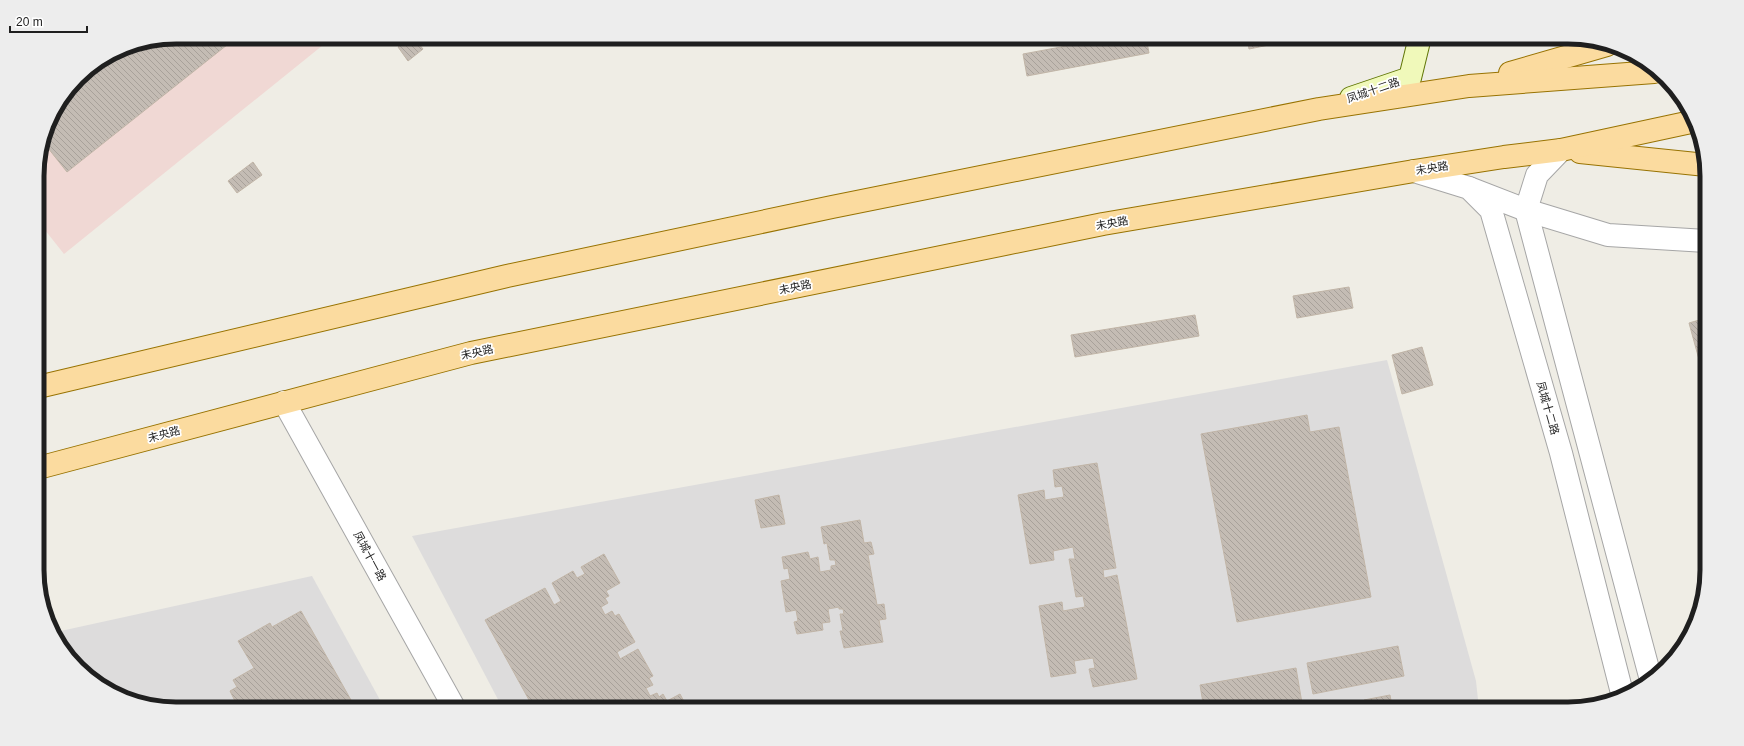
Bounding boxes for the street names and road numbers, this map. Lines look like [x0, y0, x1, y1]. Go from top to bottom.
street label: 凤城十二路 [1345, 75, 1401, 105]
street label: 未央路 [1415, 159, 1449, 177]
street label: 未央路 [1095, 214, 1129, 232]
street label: 未央路 [778, 278, 812, 296]
street label: 未央路 [460, 342, 494, 362]
street label: 凤城十二路 [1535, 380, 1561, 436]
street label: 未央路 [147, 424, 181, 444]
street label: 凤城十一路 [351, 529, 389, 583]

